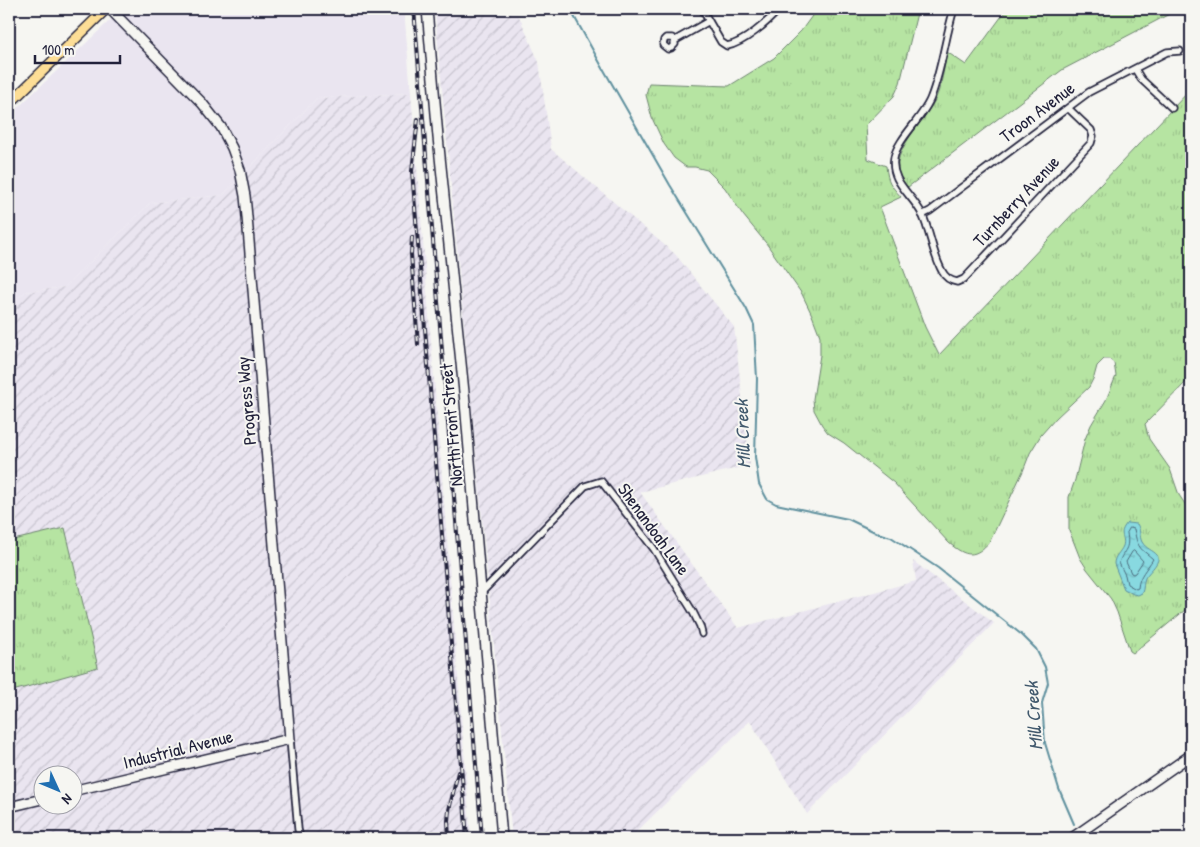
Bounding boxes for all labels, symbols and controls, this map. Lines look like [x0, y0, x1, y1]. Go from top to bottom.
scale bar [35, 32, 120, 64]
text: 100 m [42, 39, 75, 60]
street label: Troon Avenue [994, 76, 1080, 148]
street label: Turnberry Avenue [967, 150, 1065, 252]
street label: Progress Way [230, 355, 262, 446]
street label: North Front Street [433, 362, 469, 487]
water label: Mill Creek [728, 397, 756, 469]
street label: Shenandoah Lane [612, 478, 696, 580]
water label: Mill Creek [1017, 679, 1048, 751]
street label: Industrial Avenue [120, 723, 236, 775]
north arrow [32, 764, 82, 814]
text: N [58, 790, 77, 809]

